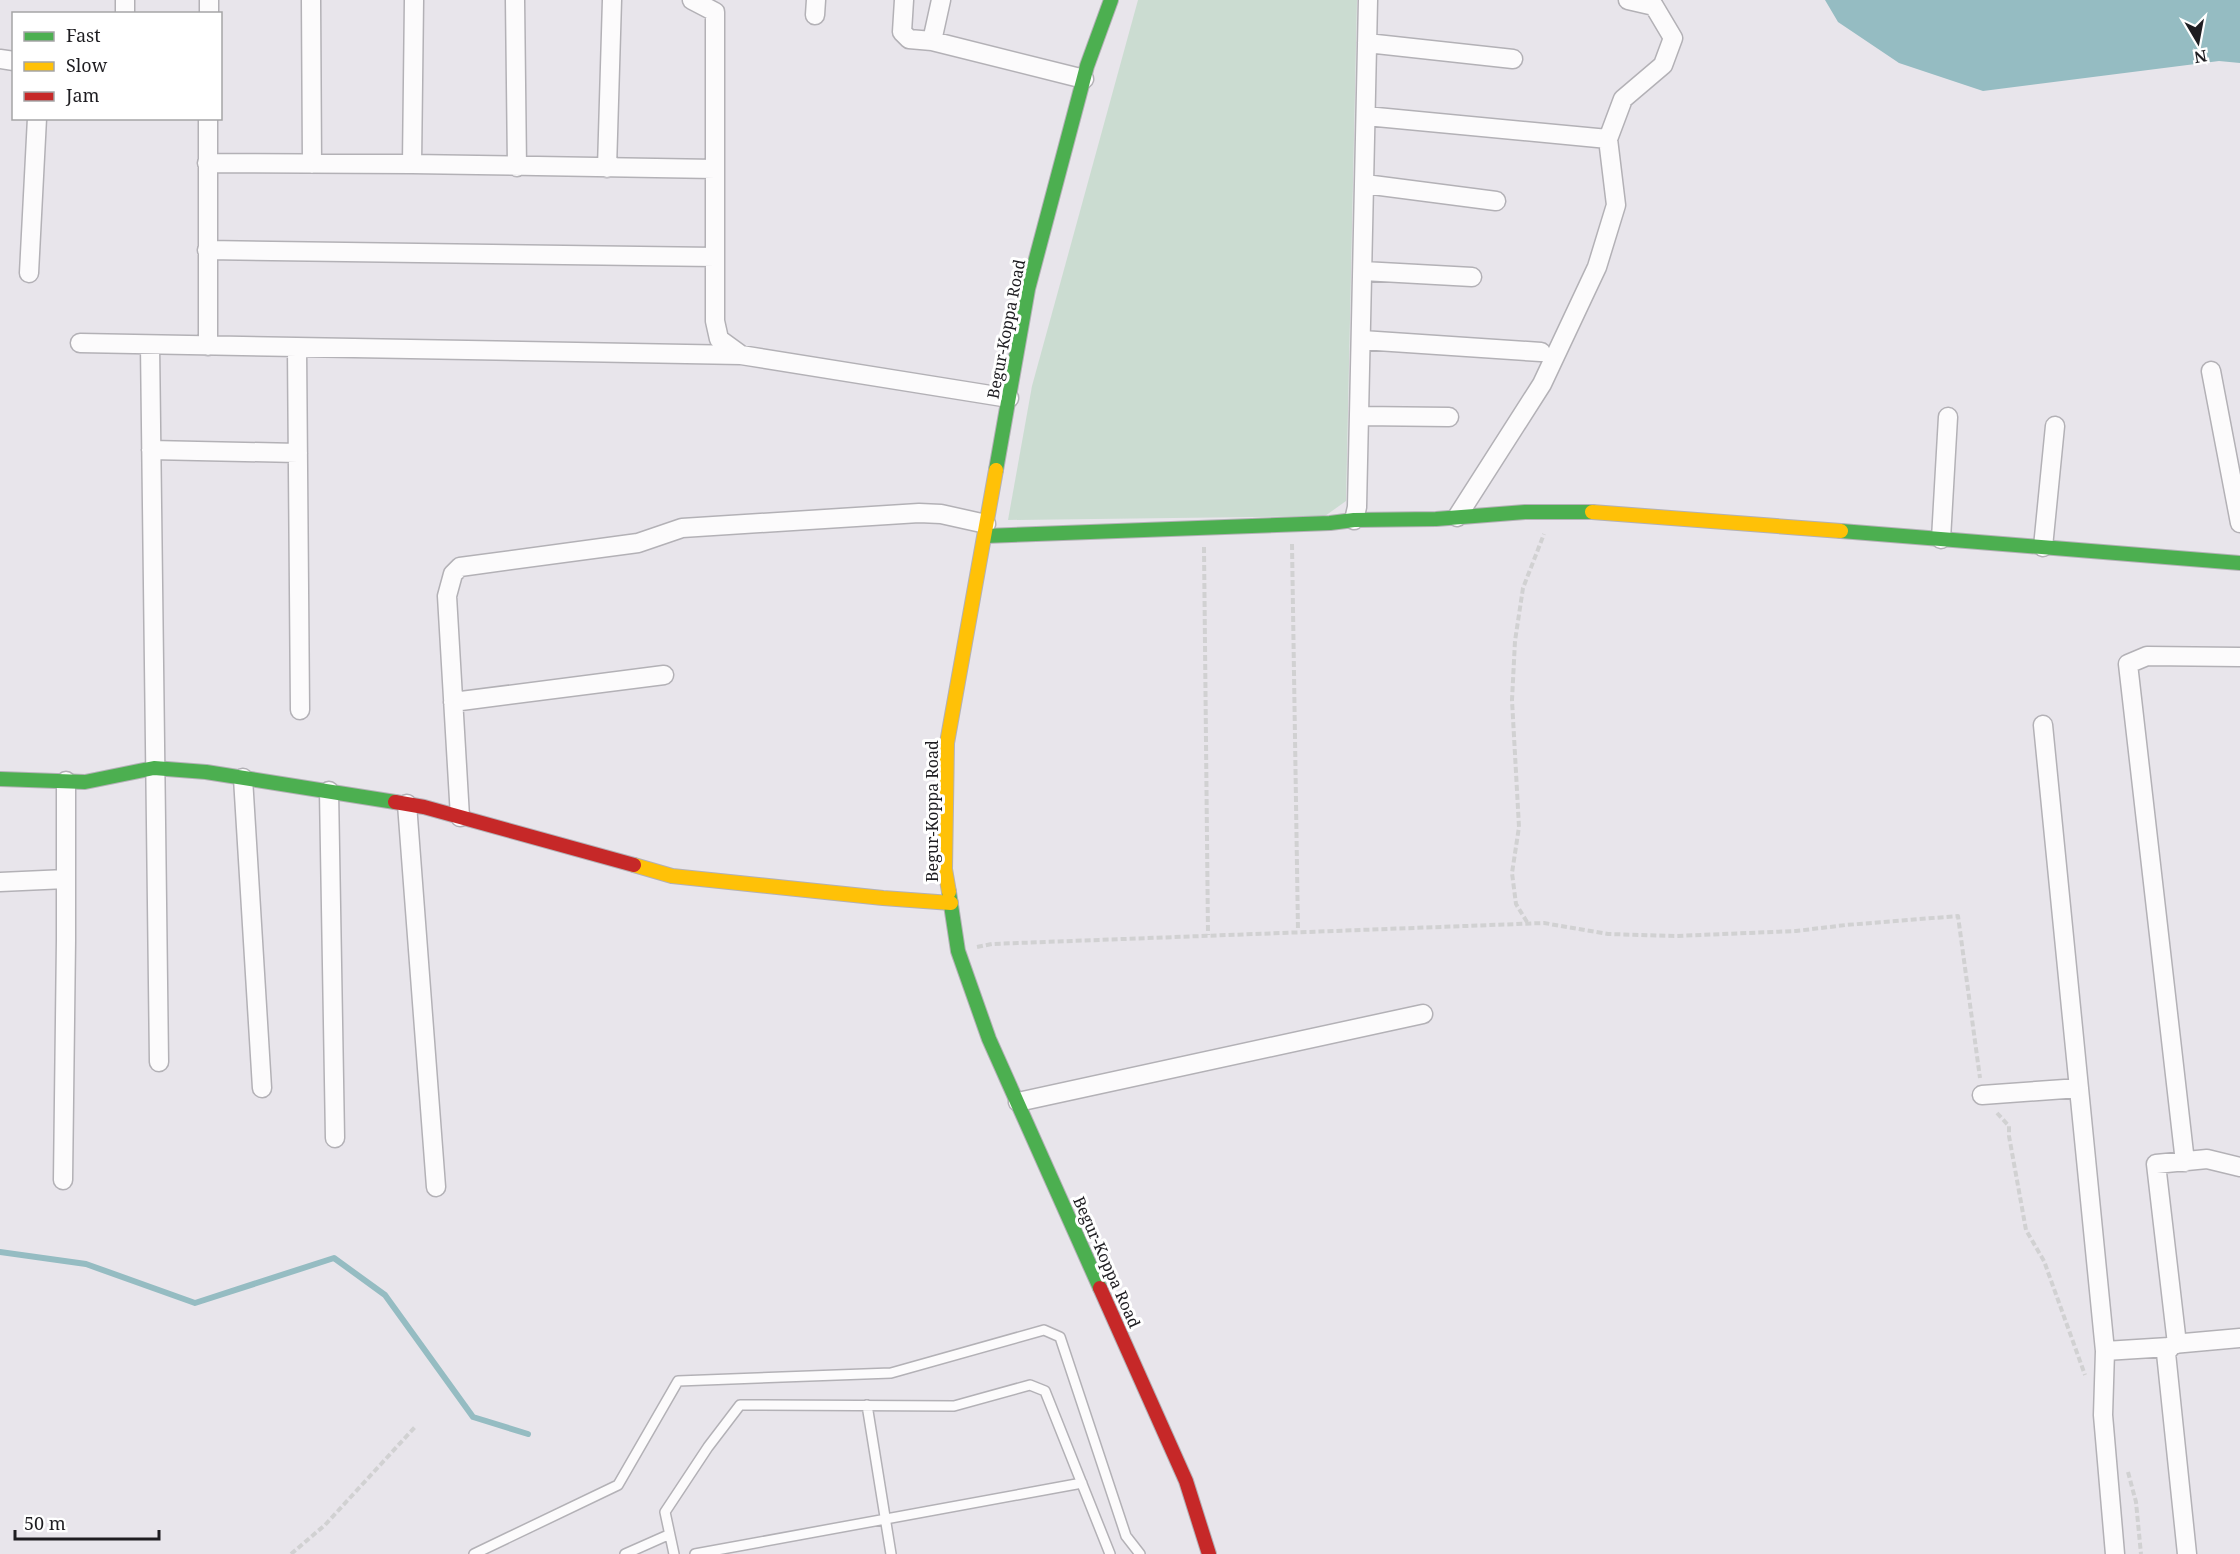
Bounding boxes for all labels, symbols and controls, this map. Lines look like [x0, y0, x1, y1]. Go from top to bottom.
legend [12, 12, 222, 120]
north arrow [2168, 12, 2228, 72]
text: Fast [66, 23, 101, 47]
text: N [2192, 45, 2209, 69]
text: Slow [66, 53, 108, 77]
text: Jam [65, 83, 100, 107]
street label: Begur-Koppa Road [982, 257, 1030, 401]
street label: Begur-Koppa Road [921, 740, 943, 882]
street label: Begur-Koppa Road [1068, 1193, 1146, 1331]
scale bar [15, 1503, 159, 1541]
text: 50 m [24, 1511, 66, 1535]

